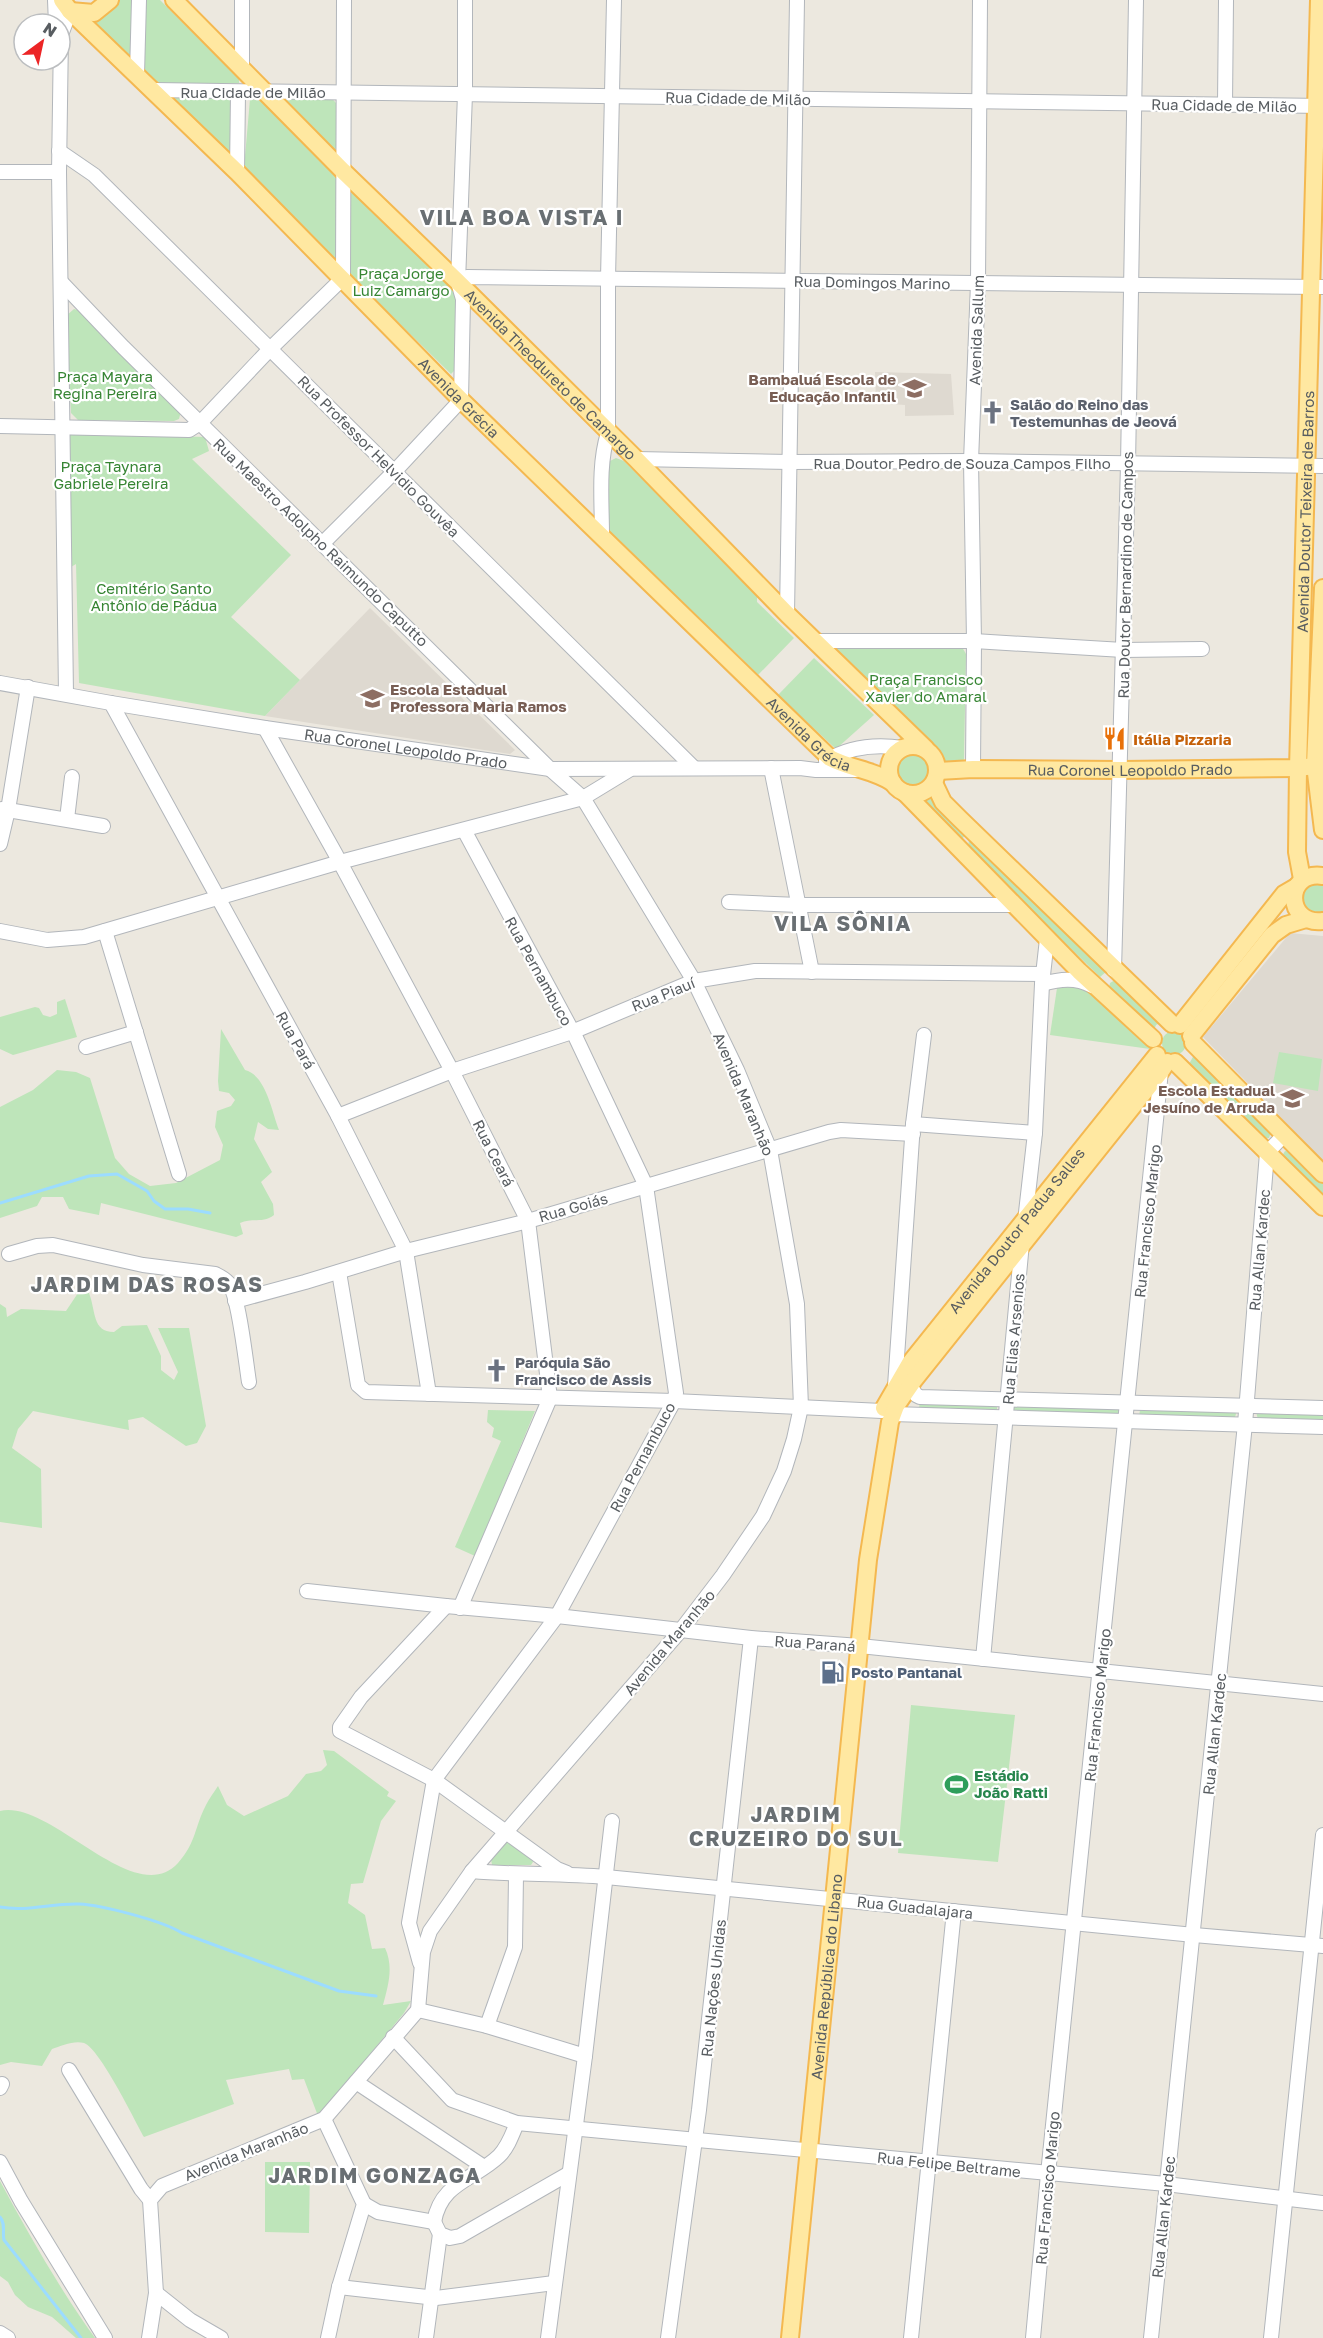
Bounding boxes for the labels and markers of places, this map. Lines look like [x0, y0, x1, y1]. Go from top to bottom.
place label: Bambaluá Escola de Educação Infantil [748, 370, 896, 405]
school or university icon: Bambaluá Escola de Educação Infantil [901, 375, 927, 401]
place label: Salão do Reino das Testemunhas de Jeová [1010, 395, 1177, 430]
church icon: Salão do Reino das Testemunhas de Jeová [979, 400, 1005, 426]
place label: Escola Estadual Professora Maria Ramos [390, 680, 567, 715]
school or university icon: Escola Estadual Professora Maria Ramos [359, 685, 385, 711]
restaurant icon: Itália Pizzaria [1102, 726, 1128, 752]
place label: Itália Pizzaria [1133, 730, 1232, 748]
place label: Escola Estadual Jesuíno de Arruda [1143, 1081, 1275, 1116]
school or university icon: Escola Estadual Jesuíno de Arruda [1280, 1086, 1306, 1112]
place label: Paróquia São Francisco de Assis [515, 1353, 652, 1388]
church icon: Paróquia São Francisco de Assis [484, 1358, 510, 1384]
fuel station icon: Posto Pantanal [820, 1659, 846, 1685]
place label: Posto Pantanal [851, 1663, 962, 1681]
place label: Estádio João Ratti [974, 1766, 1048, 1801]
sports icon: Estádio João Ratti [943, 1771, 969, 1797]

